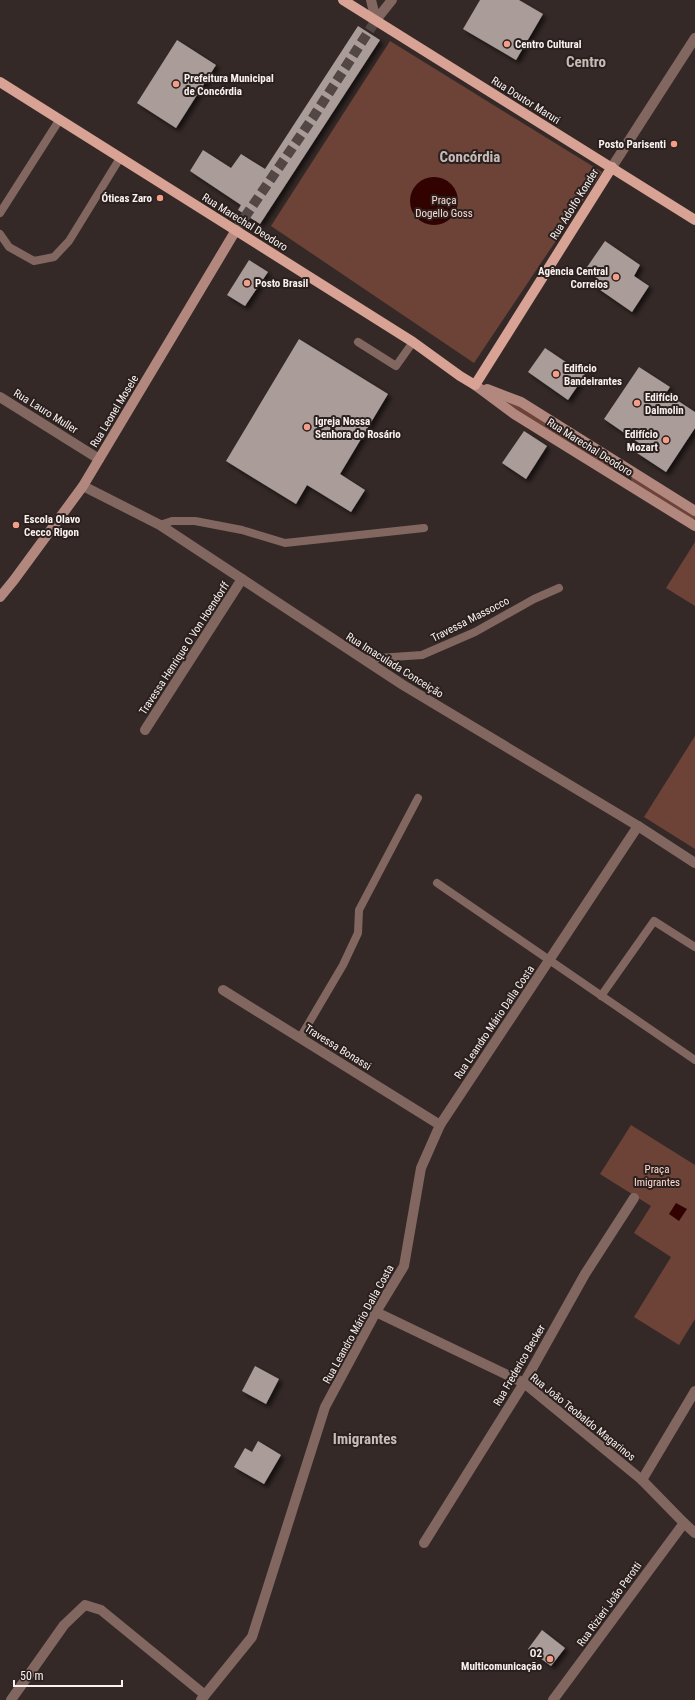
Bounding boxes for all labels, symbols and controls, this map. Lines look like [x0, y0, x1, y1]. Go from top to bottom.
place label: Centro Cultural [515, 38, 582, 51]
marker: Centro Cultural [502, 39, 512, 49]
district label: Centro [566, 53, 606, 71]
place label: Prefeitura Municipal de Concórdia [184, 72, 274, 98]
street label: Rua Doutor Maruri [489, 74, 563, 127]
marker: Prefeitura Municipal de Concórdia [171, 79, 181, 89]
place label: Posto Parisenti [599, 138, 666, 151]
marker: Posto Parisenti [669, 139, 679, 149]
district label: Concórdia [440, 148, 500, 166]
street label: Rua Adolfo Konder [547, 166, 602, 242]
street label: Rua Marechal Deodoro [200, 191, 290, 254]
place label: Óticas Zaro [102, 192, 153, 205]
marker: Óticas Zaro [155, 193, 165, 203]
park label: Praça Dogello Goss [415, 194, 473, 220]
place label: Agência Central Correios [538, 265, 608, 291]
marker: Agência Central Correios [611, 272, 621, 282]
place label: Posto Brasil [255, 277, 308, 290]
marker: Posto Brasil [242, 278, 252, 288]
place label: Edificio Bandeirantes [564, 362, 622, 388]
marker: Edificio Bandeirantes [551, 369, 561, 379]
street label: Rua Leonel Mosele [88, 373, 141, 450]
street label: Rua Lauro Muller [11, 387, 81, 437]
place label: Edifício Dalmolin [645, 391, 684, 417]
marker: Edifício Dalmolin [632, 398, 642, 408]
place label: Igreja Nossa Senhora do Rosário [315, 415, 401, 441]
street label: Rua Marechal Deodoro [545, 416, 635, 479]
marker: Igreja Nossa Senhora do Rosário [302, 422, 312, 432]
place label: Edifício Mozart [625, 428, 659, 454]
marker: Edifício Mozart [661, 435, 671, 445]
place label: Escola Olavo Cecco Rigon [24, 513, 81, 539]
marker: Escola Olavo Cecco Rigon [11, 520, 21, 530]
street label: Travessa Henrique O Von Hoendorff [137, 579, 233, 717]
street label: Travessa Massocco [429, 594, 512, 645]
street label: Rua Imaculada Conceição [344, 630, 446, 701]
street label: Rua Leandro Mário Dalla Costa [452, 963, 537, 1081]
street label: Travessa Bonassi [302, 1022, 373, 1073]
park label: Praça Imigrantes [634, 1163, 680, 1189]
street label: Rua Leandro Mário Dalla Costa [320, 1263, 397, 1386]
street label: Rua Frederico Becker [491, 1322, 548, 1408]
street label: Rua João Teobaldo Magarinos [527, 1371, 638, 1464]
district label: Imigrantes [333, 1430, 397, 1448]
street label: Rua Rizieri João Perotti [574, 1559, 644, 1649]
place label: O2 Multicomunicação [461, 1647, 543, 1673]
marker: O2 Multicomunicação [545, 1654, 555, 1664]
scale bar [14, 1662, 122, 1688]
text: 50 m [20, 1669, 44, 1683]

